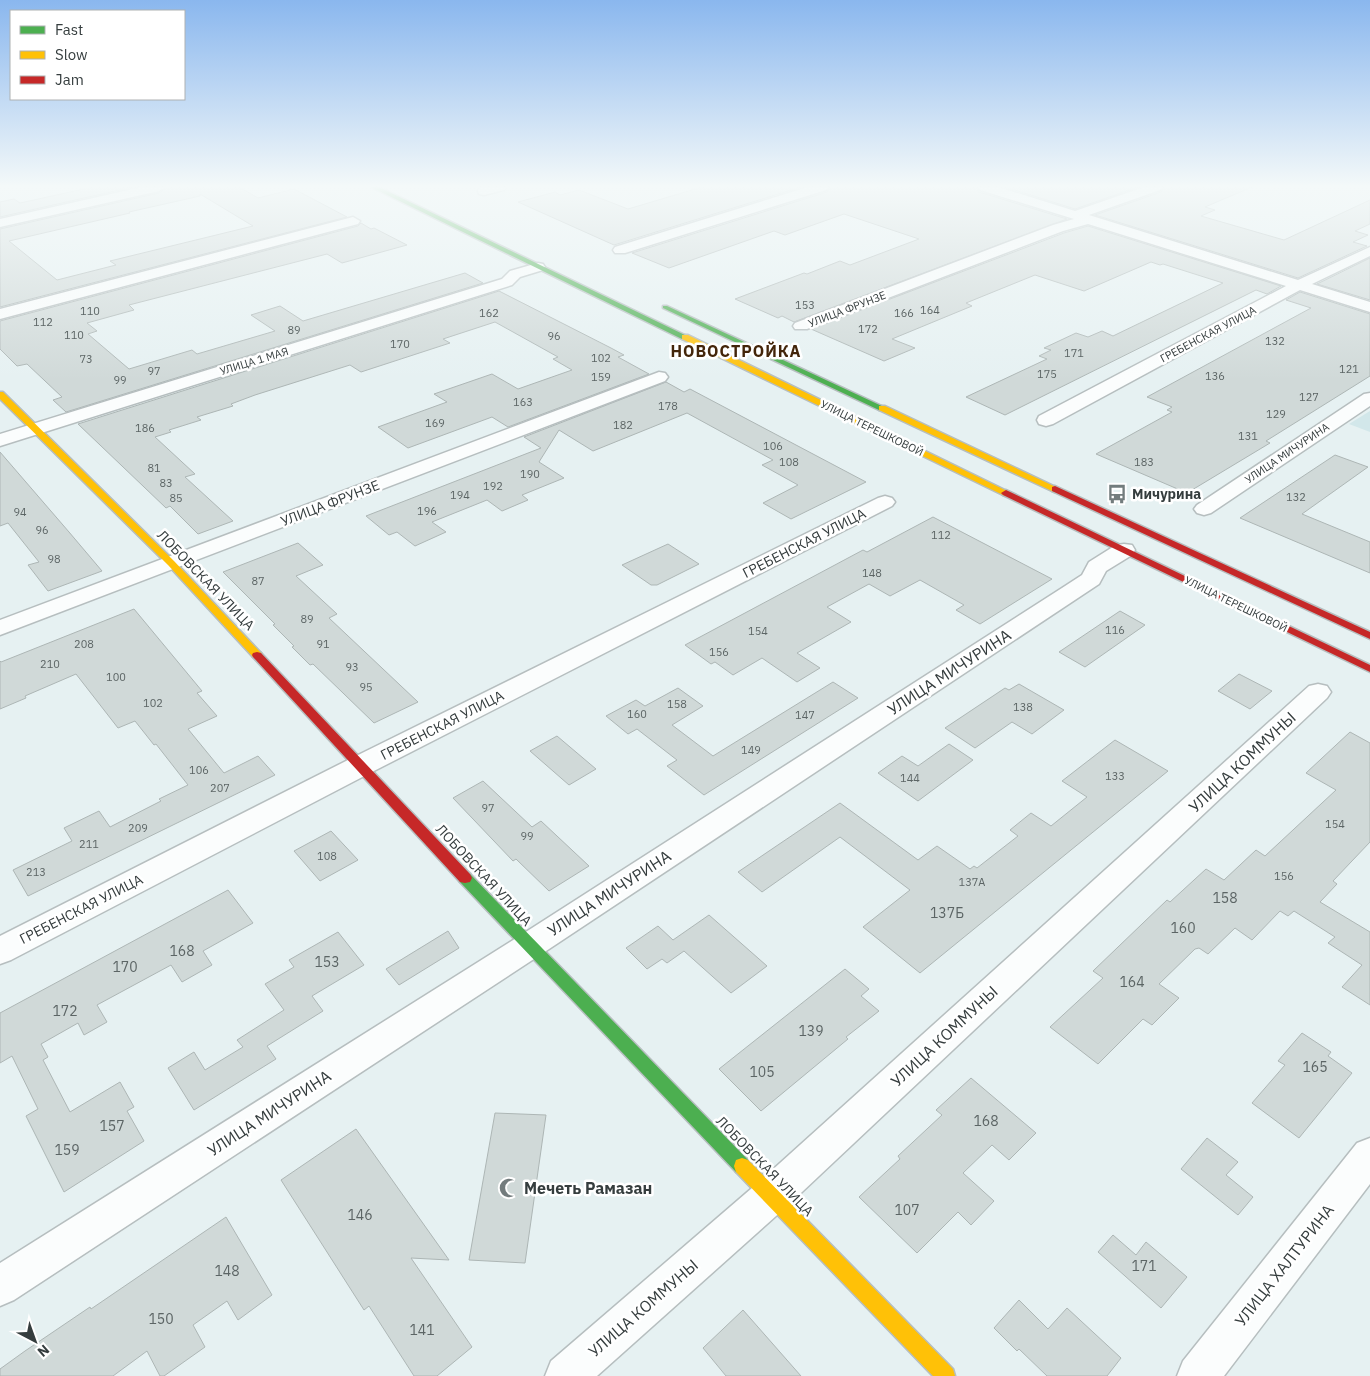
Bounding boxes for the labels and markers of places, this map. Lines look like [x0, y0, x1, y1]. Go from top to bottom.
bus stop icon: Мичурина [1106, 483, 1128, 505]
place label: Мичурина [1132, 485, 1201, 503]
mosque icon: Мечеть Рамазан [498, 1177, 520, 1199]
place label: Мечеть Рамазан [524, 1178, 652, 1198]

